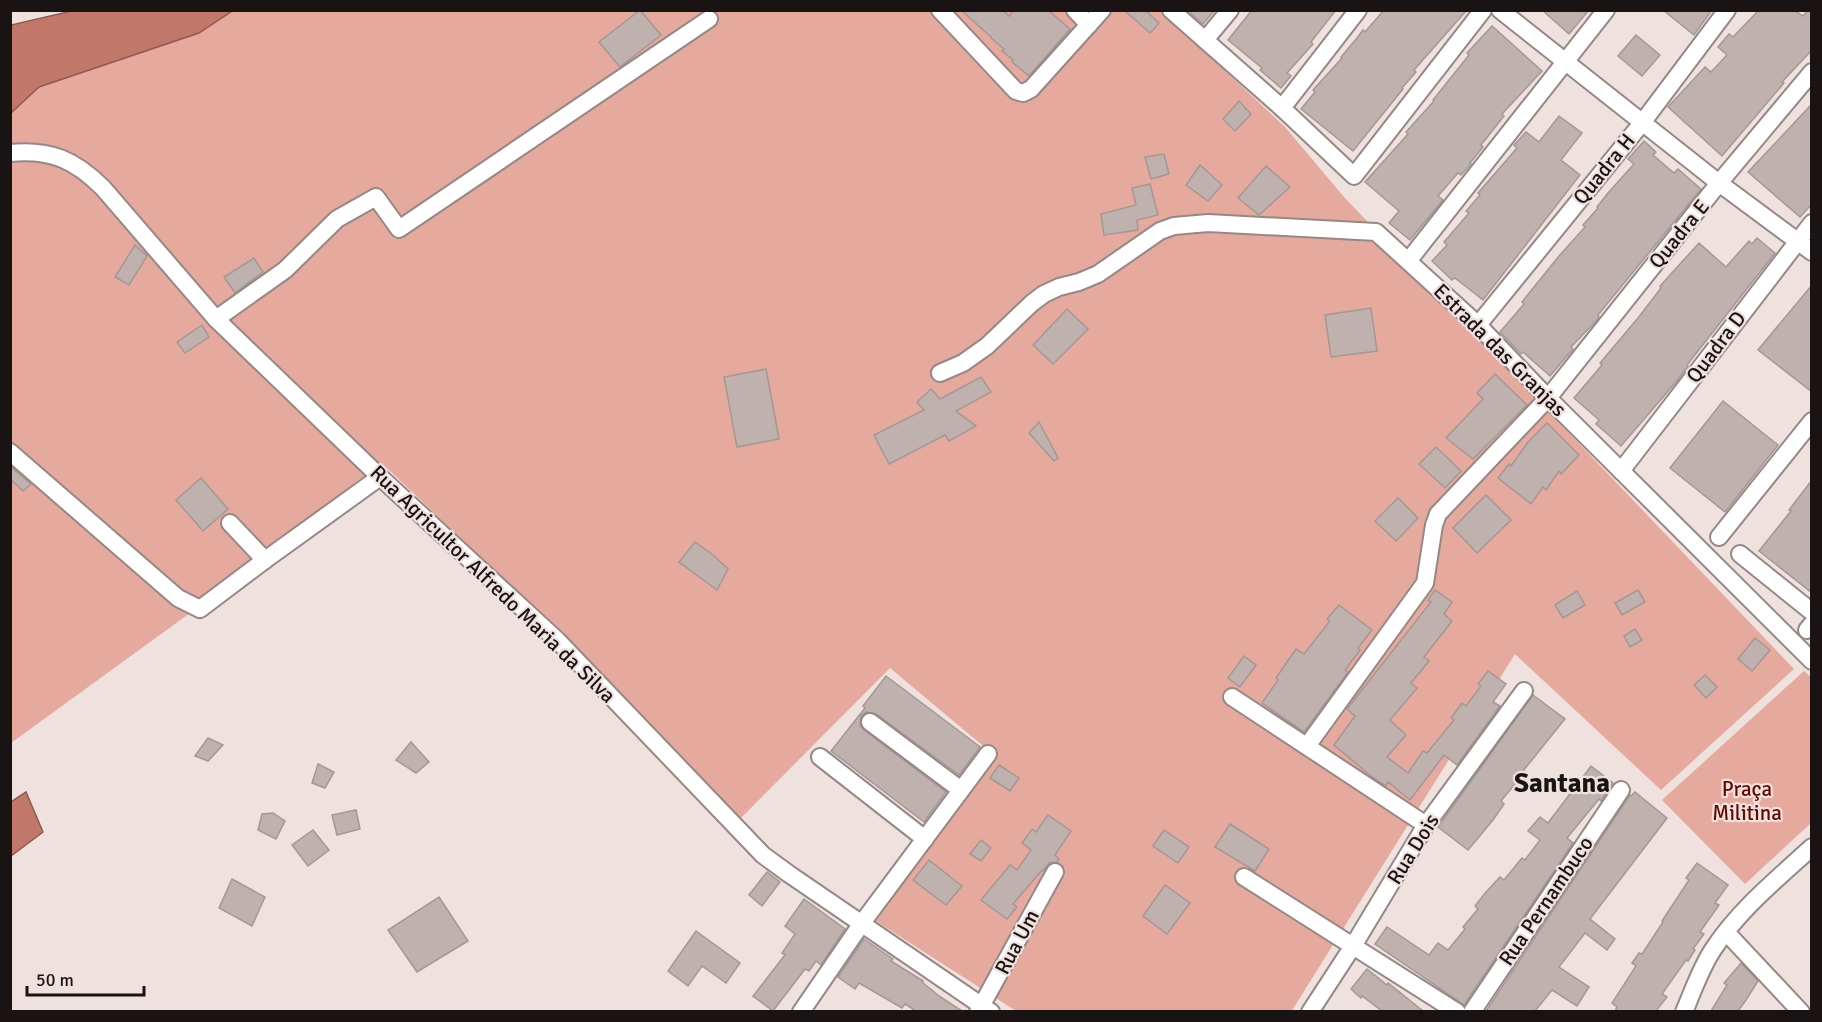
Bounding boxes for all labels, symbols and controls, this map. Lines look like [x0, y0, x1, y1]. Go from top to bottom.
street label: Quadra H [1568, 128, 1640, 210]
street label: Quadra E [1643, 194, 1715, 274]
street label: Estrada das Granjas [1428, 278, 1572, 422]
street label: Quadra D [1681, 306, 1751, 388]
street label: Rua Agricultor Alfredo Maria da Silva [365, 460, 621, 708]
district label: Santana [1514, 767, 1610, 800]
park label: Praça Militina [1712, 776, 1782, 826]
street label: Rua Dois [1381, 809, 1445, 889]
street label: Rua Pernambuco [1493, 831, 1599, 971]
street label: Rua Um [989, 905, 1045, 979]
scale bar [27, 959, 144, 997]
text: 50 m [36, 969, 74, 991]

